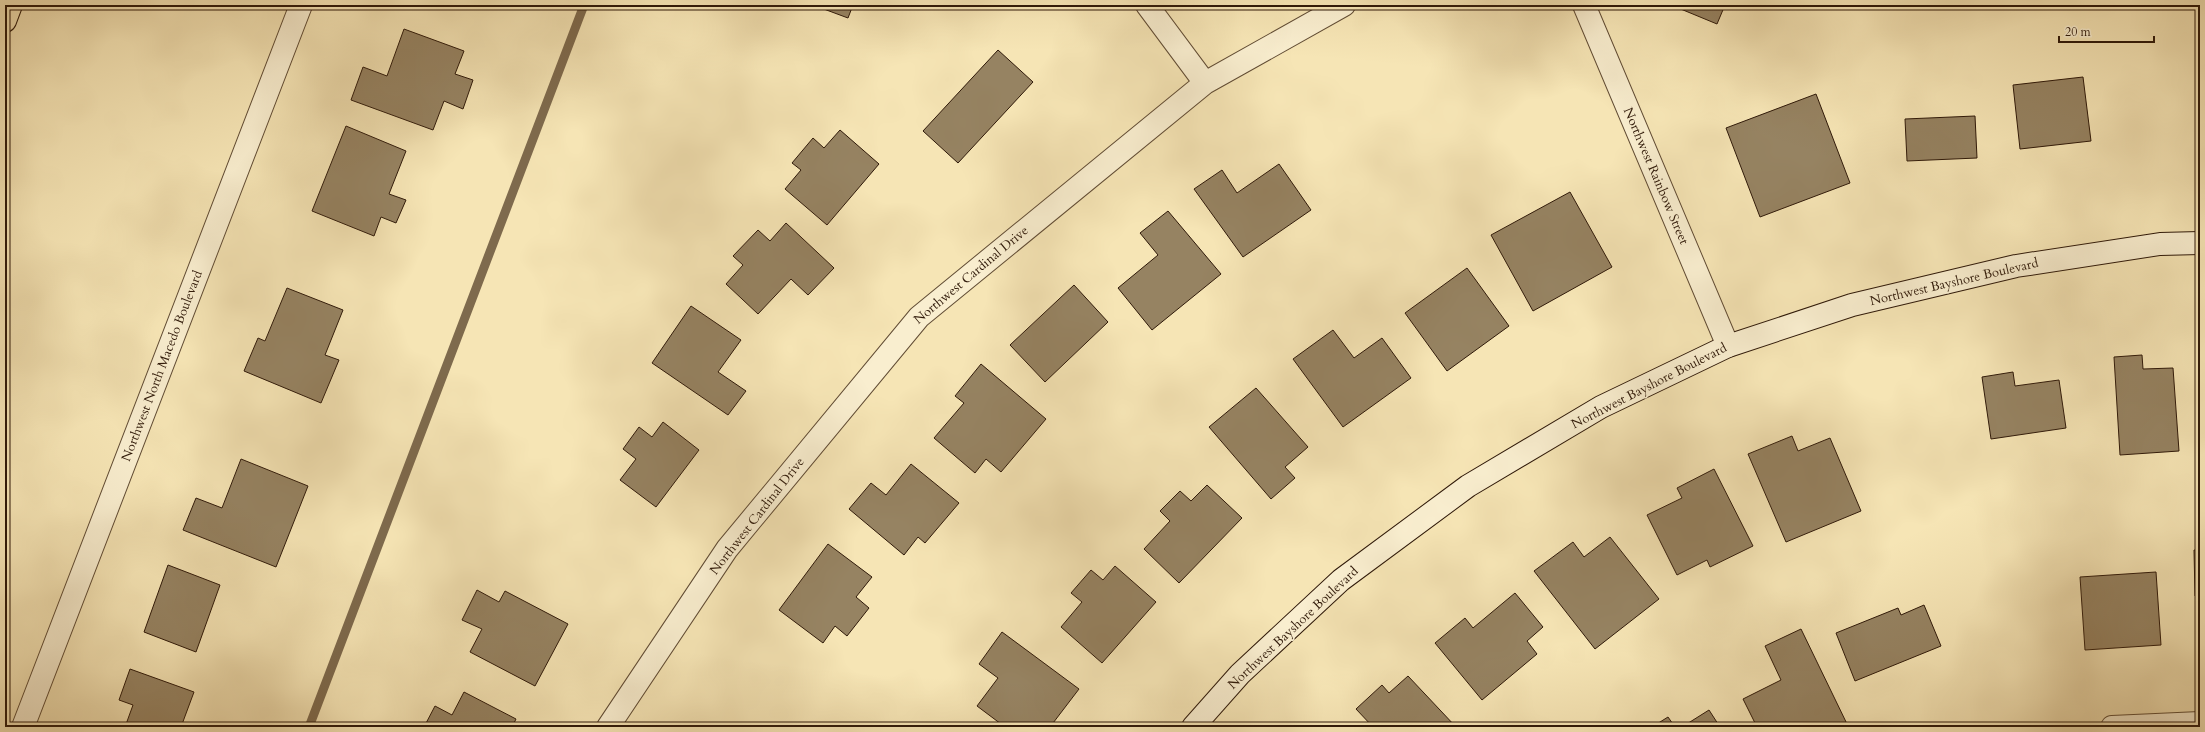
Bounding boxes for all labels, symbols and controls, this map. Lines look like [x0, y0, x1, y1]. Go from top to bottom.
scale bar [2059, 18, 2154, 44]
text: 20 m [2065, 24, 2092, 40]
street label: Northwest Rainbow Street [1619, 105, 1693, 247]
street label: Northwest Cardinal Drive [910, 222, 1032, 328]
street label: Northwest Bayshore Boulevard [1868, 254, 2040, 310]
street label: Northwest North Macedo Boulevard [117, 268, 207, 464]
street label: Northwest Bayshore Boulevard [1568, 339, 1730, 433]
street label: Northwest Cardinal Drive [705, 453, 809, 578]
street label: Northwest Bayshore Boulevard [1224, 563, 1362, 693]

